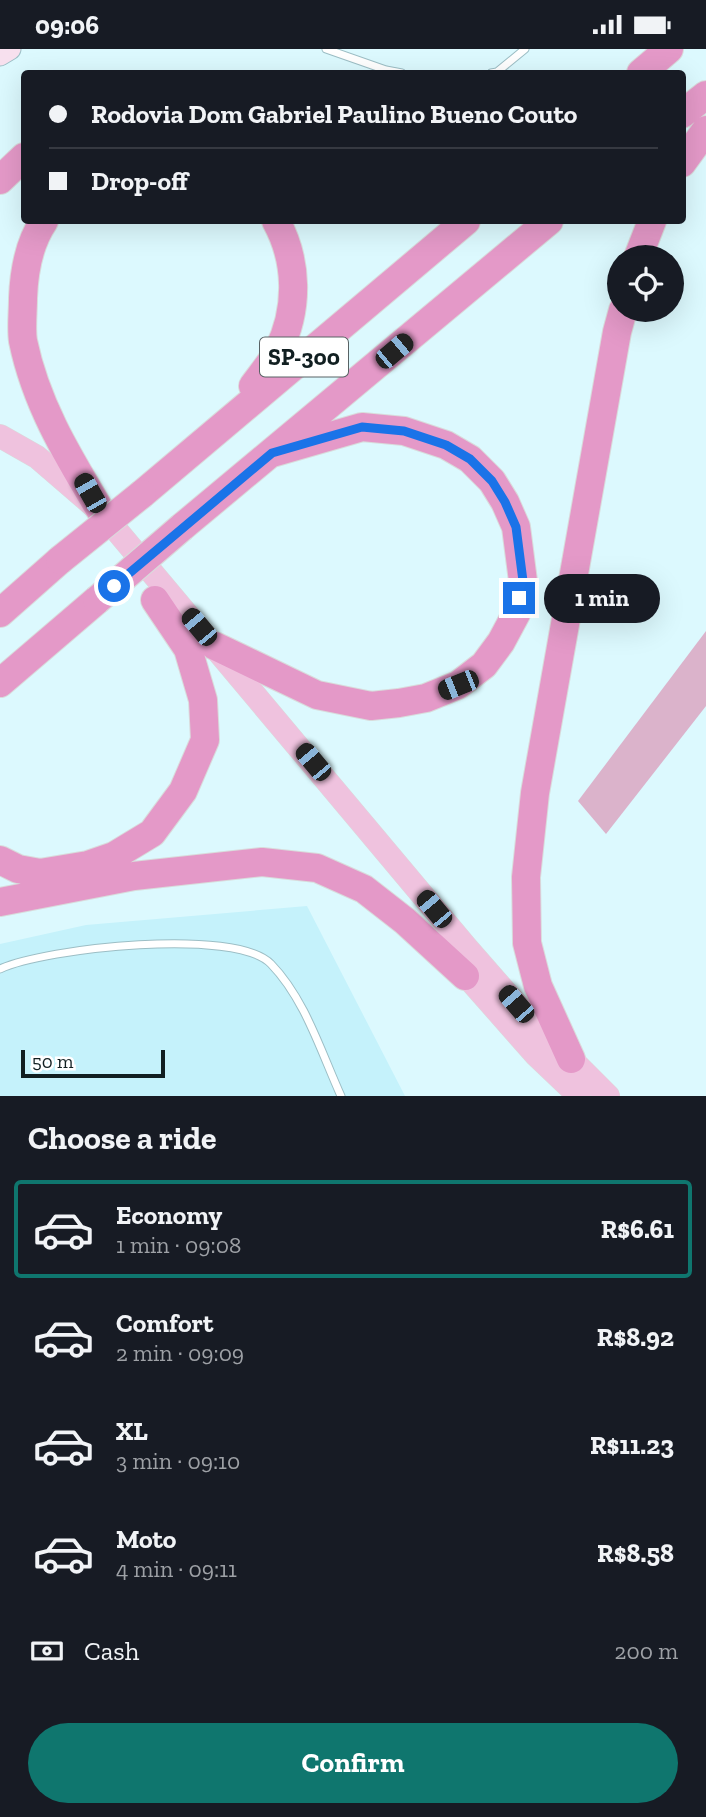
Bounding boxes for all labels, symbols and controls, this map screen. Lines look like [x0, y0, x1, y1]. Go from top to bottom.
text: 09:06 [35, 9, 99, 41]
text: Rodovia Dom Gabriel Paulino Bueno Couto [91, 98, 577, 130]
text: Drop-off [91, 165, 188, 197]
map controls [607, 245, 684, 322]
button: locate [607, 245, 684, 322]
car [372, 329, 417, 373]
road number: SP-300 [260, 337, 348, 377]
car [71, 470, 110, 516]
route start [98, 570, 130, 602]
callout: 1 min [544, 573, 659, 623]
route end [503, 582, 535, 614]
text: 1 min [575, 584, 629, 612]
car [178, 604, 221, 650]
car [435, 667, 482, 703]
car [292, 739, 335, 785]
car [413, 886, 456, 932]
car [495, 981, 538, 1027]
scale bar [21, 1047, 164, 1079]
text: 50 m [32, 1050, 73, 1073]
text: Choose a ride [28, 1119, 216, 1157]
icon: car [32, 1198, 95, 1261]
text: Economy [116, 1199, 222, 1231]
text: R$6.61 [601, 1213, 674, 1245]
text: 1 min · 09:08 [116, 1231, 241, 1259]
icon: car [32, 1306, 95, 1369]
text: Comfort [116, 1307, 213, 1339]
text: R$8.92 [597, 1321, 674, 1353]
text: 2 min · 09:09 [116, 1339, 244, 1367]
icon: car [32, 1414, 95, 1477]
text: XL [116, 1415, 148, 1447]
text: R$11.23 [590, 1429, 674, 1461]
text: 3 min · 09:10 [116, 1447, 240, 1475]
icon: car [32, 1522, 95, 1585]
text: Moto [116, 1523, 176, 1555]
text: R$8.58 [597, 1537, 674, 1569]
text: 4 min · 09:11 [116, 1555, 237, 1583]
icon: cash [28, 1632, 66, 1670]
text: Cash [84, 1635, 139, 1667]
text: 200 m [615, 1637, 678, 1665]
button: Confirm [28, 1723, 678, 1803]

